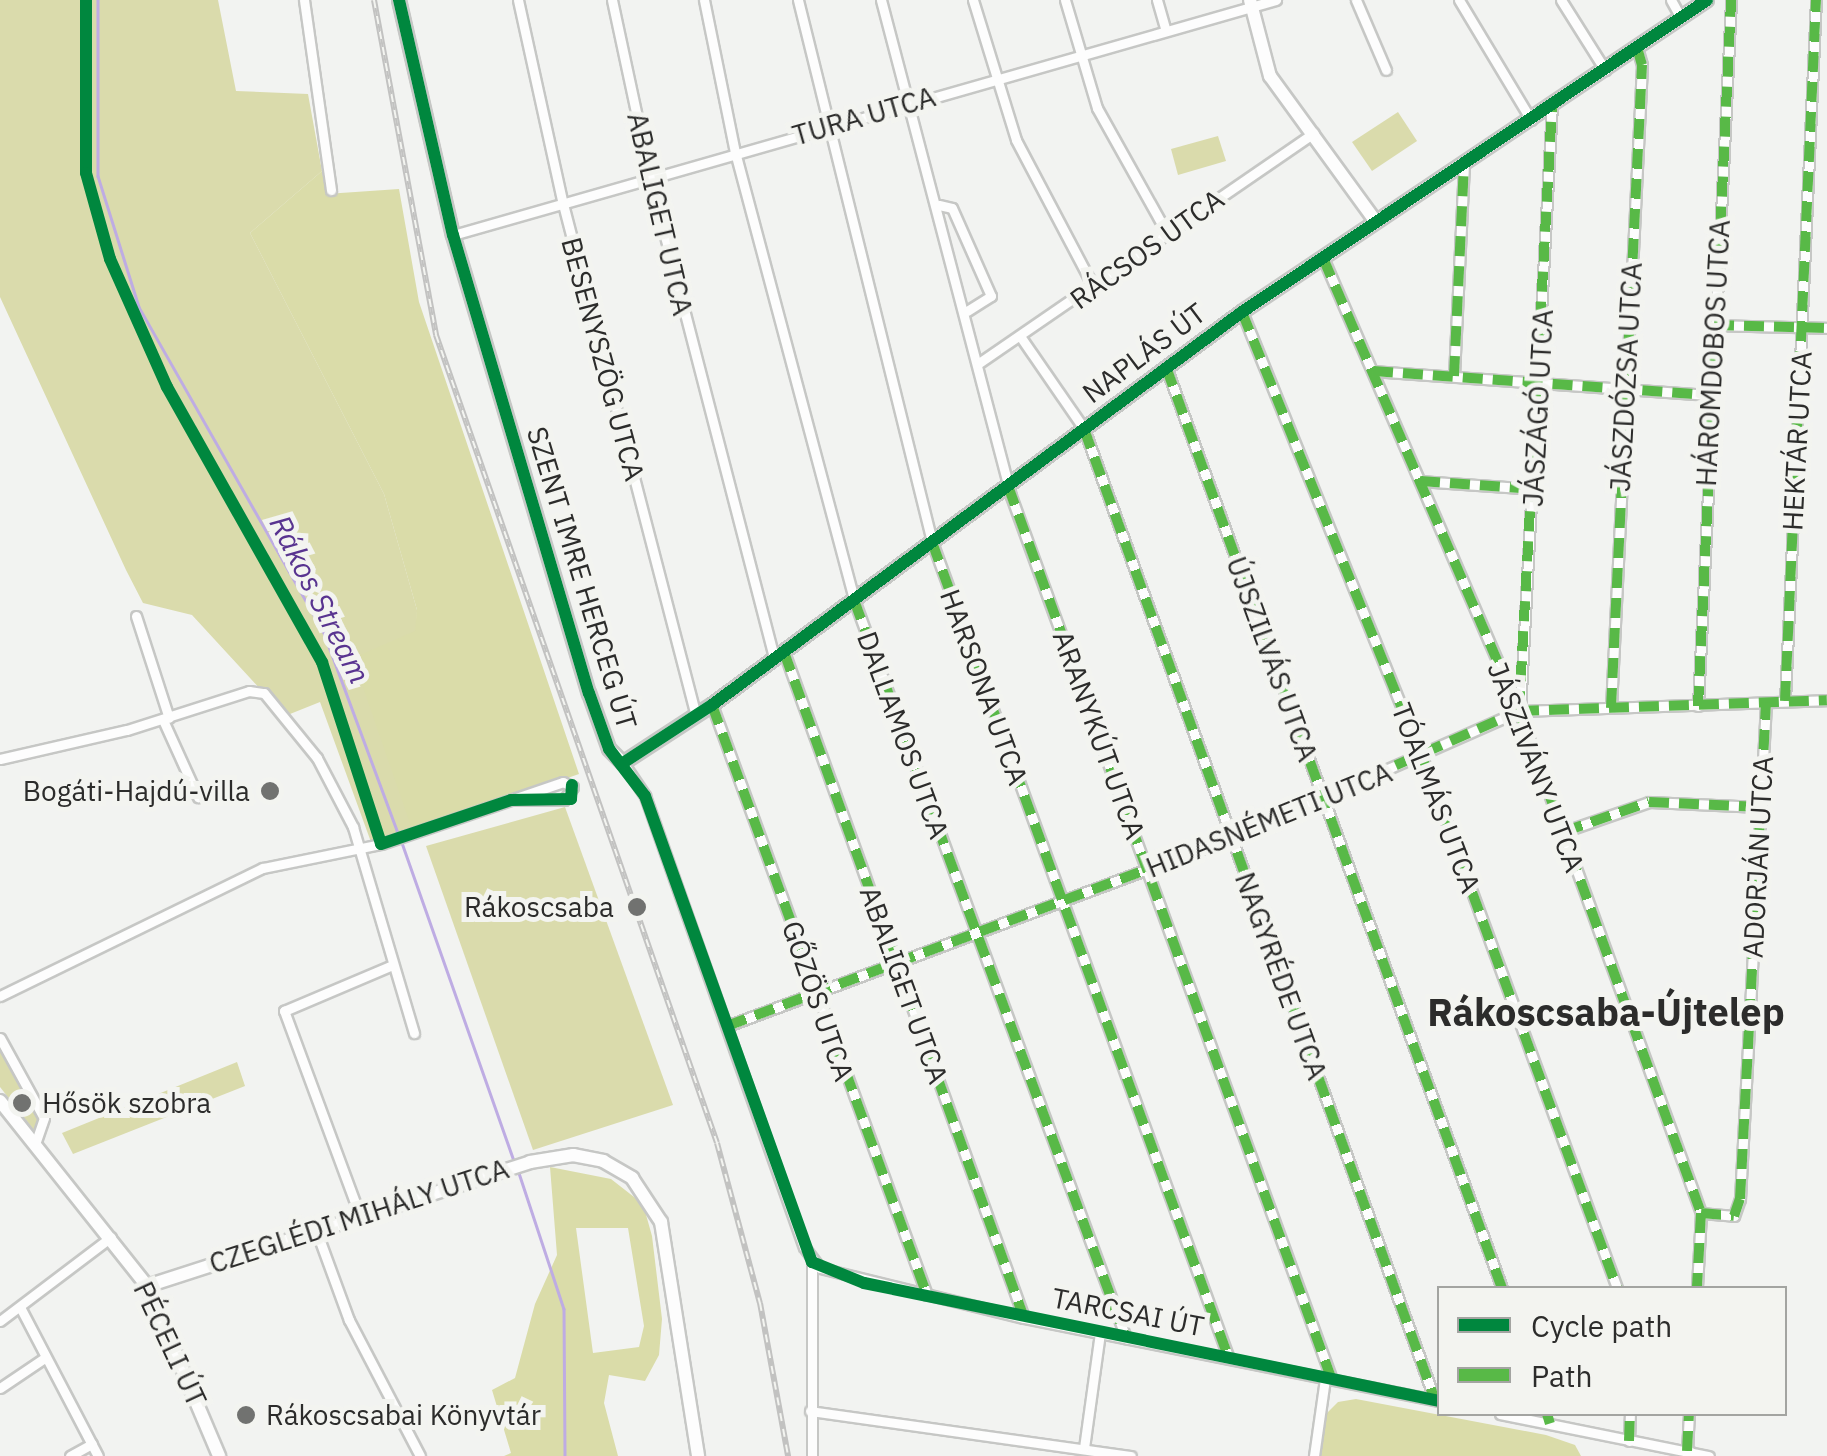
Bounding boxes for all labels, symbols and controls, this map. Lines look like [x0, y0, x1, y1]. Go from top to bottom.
street label: TURA UTCA [789, 80, 939, 152]
street label: ABALIGET UTCA [620, 109, 700, 319]
street label: RÁCSOS UTCA [1064, 182, 1230, 316]
street label: HÁROMDOBOS UTCA [1689, 219, 1737, 487]
street label: BESENYSZÖG UTCA [554, 234, 652, 484]
street label: JÁSZDÓZSA UTCA [1603, 261, 1649, 493]
street label: NAPLÁS ÚT [1076, 296, 1212, 410]
street label: JÁSZÁGÓ UTCA [1516, 308, 1560, 508]
street label: HEKTÁR UTCA [1776, 350, 1818, 532]
street label: SZENT IMRE HERCEG ÚT [520, 423, 644, 733]
water label: Rákos Stream [262, 509, 378, 689]
street label: ÚJSZILVÁS UTCA [1219, 552, 1325, 766]
street label: HARSONA UTCA [933, 585, 1035, 789]
street label: ARANYKÚT UTCA [1046, 626, 1152, 844]
street label: DALLAMOS UTCA [850, 627, 956, 843]
street label: JÁSZIVÁNY UTCA [1480, 657, 1592, 877]
street label: TÓALMÁS UTCA [1384, 699, 1488, 897]
street label: HIDASNÉMETI UTCA [1141, 755, 1397, 885]
street label: ADORJÁN UTCA [1736, 755, 1780, 959]
place label: Bogáti-Hajdú-villa [23, 774, 250, 808]
marker: Bogáti-Hajdú-villa [259, 780, 281, 802]
street label: NAGYRÉDE UTCA [1228, 868, 1334, 1084]
street label: ABALIGET UTCA [853, 882, 955, 1088]
place label: Rákoscsaba [464, 890, 614, 924]
marker: Rákoscsaba [624, 894, 650, 920]
street label: GŐZÖS UTCA [775, 916, 861, 1086]
district label: Rákoscsaba-Újtelep [1427, 989, 1785, 1035]
place label: Hősök szobra [42, 1086, 211, 1120]
marker: Hősök szobra [11, 1092, 33, 1114]
street label: CZEGLÉDI MIHÁLY UTCA [205, 1152, 513, 1280]
street label: PÉCELI ÚT [126, 1276, 214, 1412]
street label: TARCSAI ÚT [1049, 1281, 1207, 1343]
legend [1437, 1286, 1787, 1416]
text: Cycle path [1531, 1306, 1672, 1345]
text: Path [1531, 1356, 1592, 1395]
place label: Rákoscsabai Könyvtár [266, 1398, 541, 1432]
marker: Rákoscsabai Könyvtár [235, 1404, 257, 1426]

